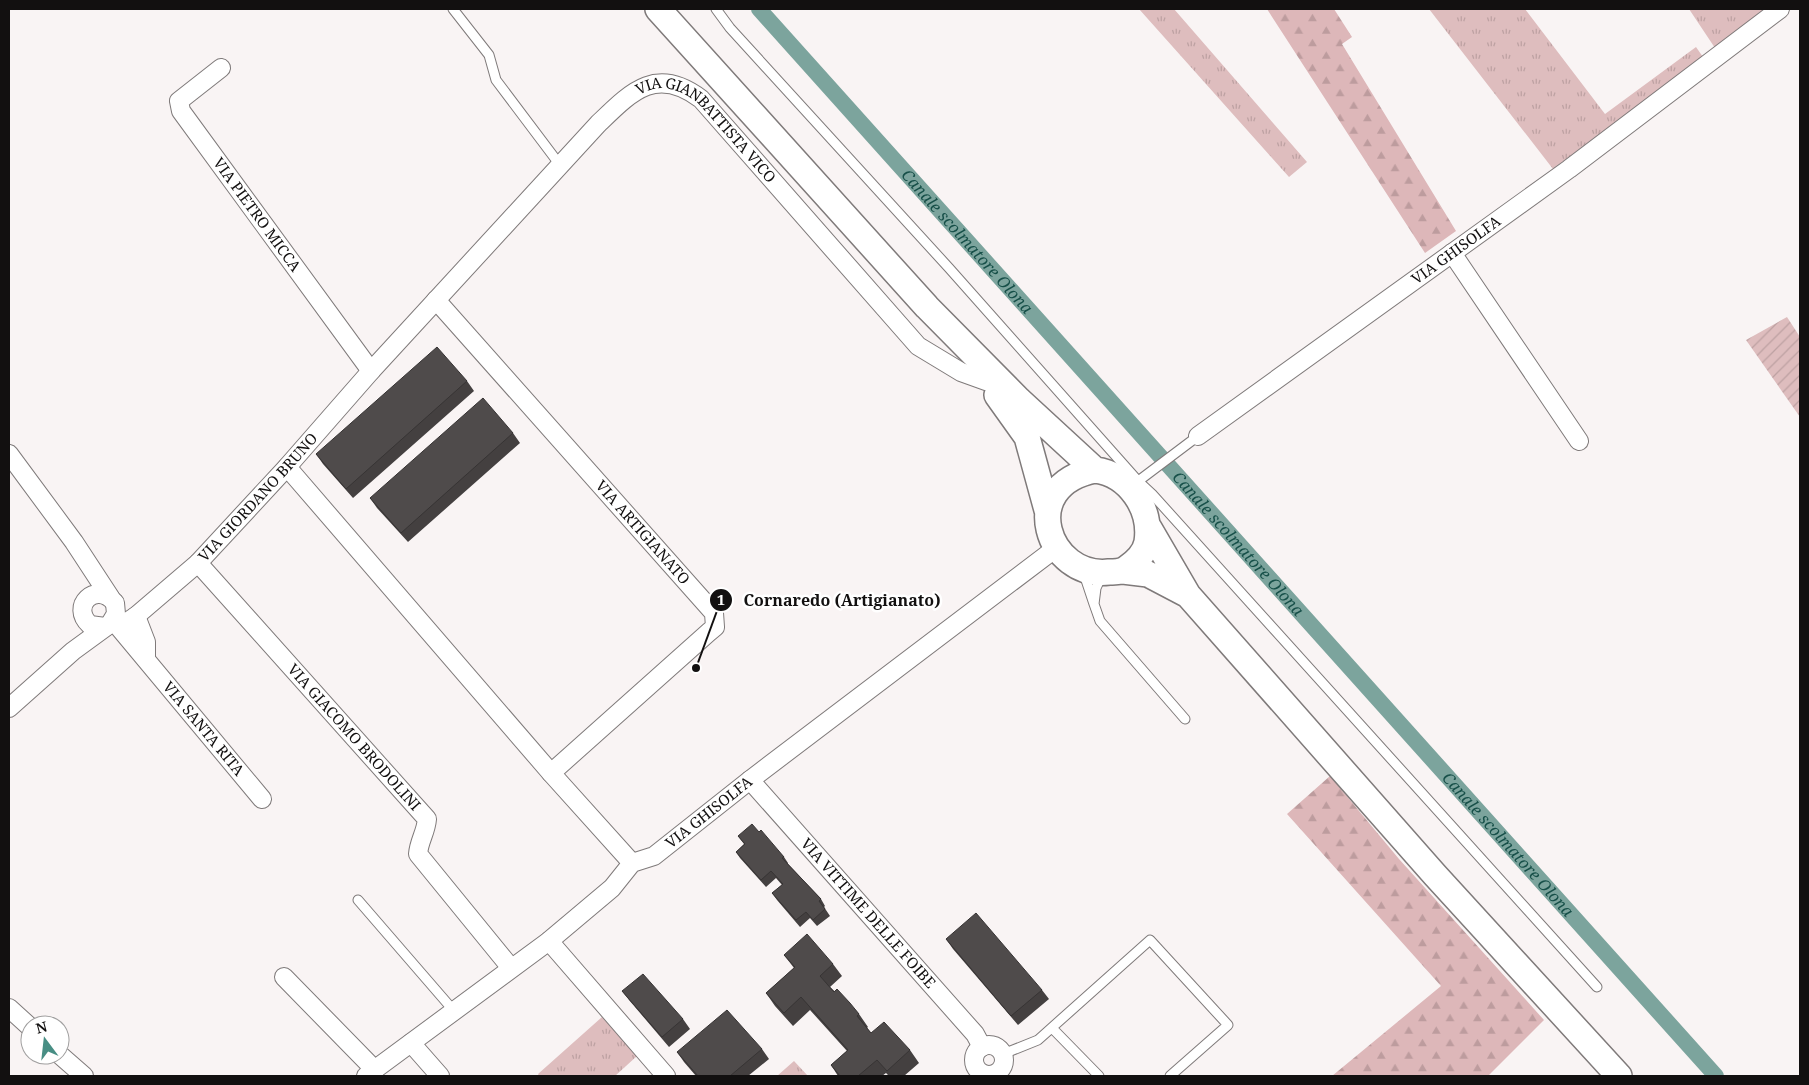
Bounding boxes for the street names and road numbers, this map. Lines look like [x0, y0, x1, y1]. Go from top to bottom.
street label: VIA GIANBATTISTA VICO [632, 72, 781, 187]
street label: VIA PIETRO MICCA [209, 153, 306, 275]
street label: VIA GHISOLFA [1407, 210, 1504, 288]
street label: VIA GIORDANO BRUNO [193, 428, 321, 565]
street label: VIA ARTIGIANATO [592, 476, 695, 588]
street label: VIA GIACOMO BRODOLINI [284, 659, 426, 814]
street label: VIA SANTA RITA [159, 677, 250, 780]
street label: VIA GHISOLFA [661, 771, 756, 852]
street label: VIA VITTIME DELLE FOIBE [797, 833, 941, 992]

